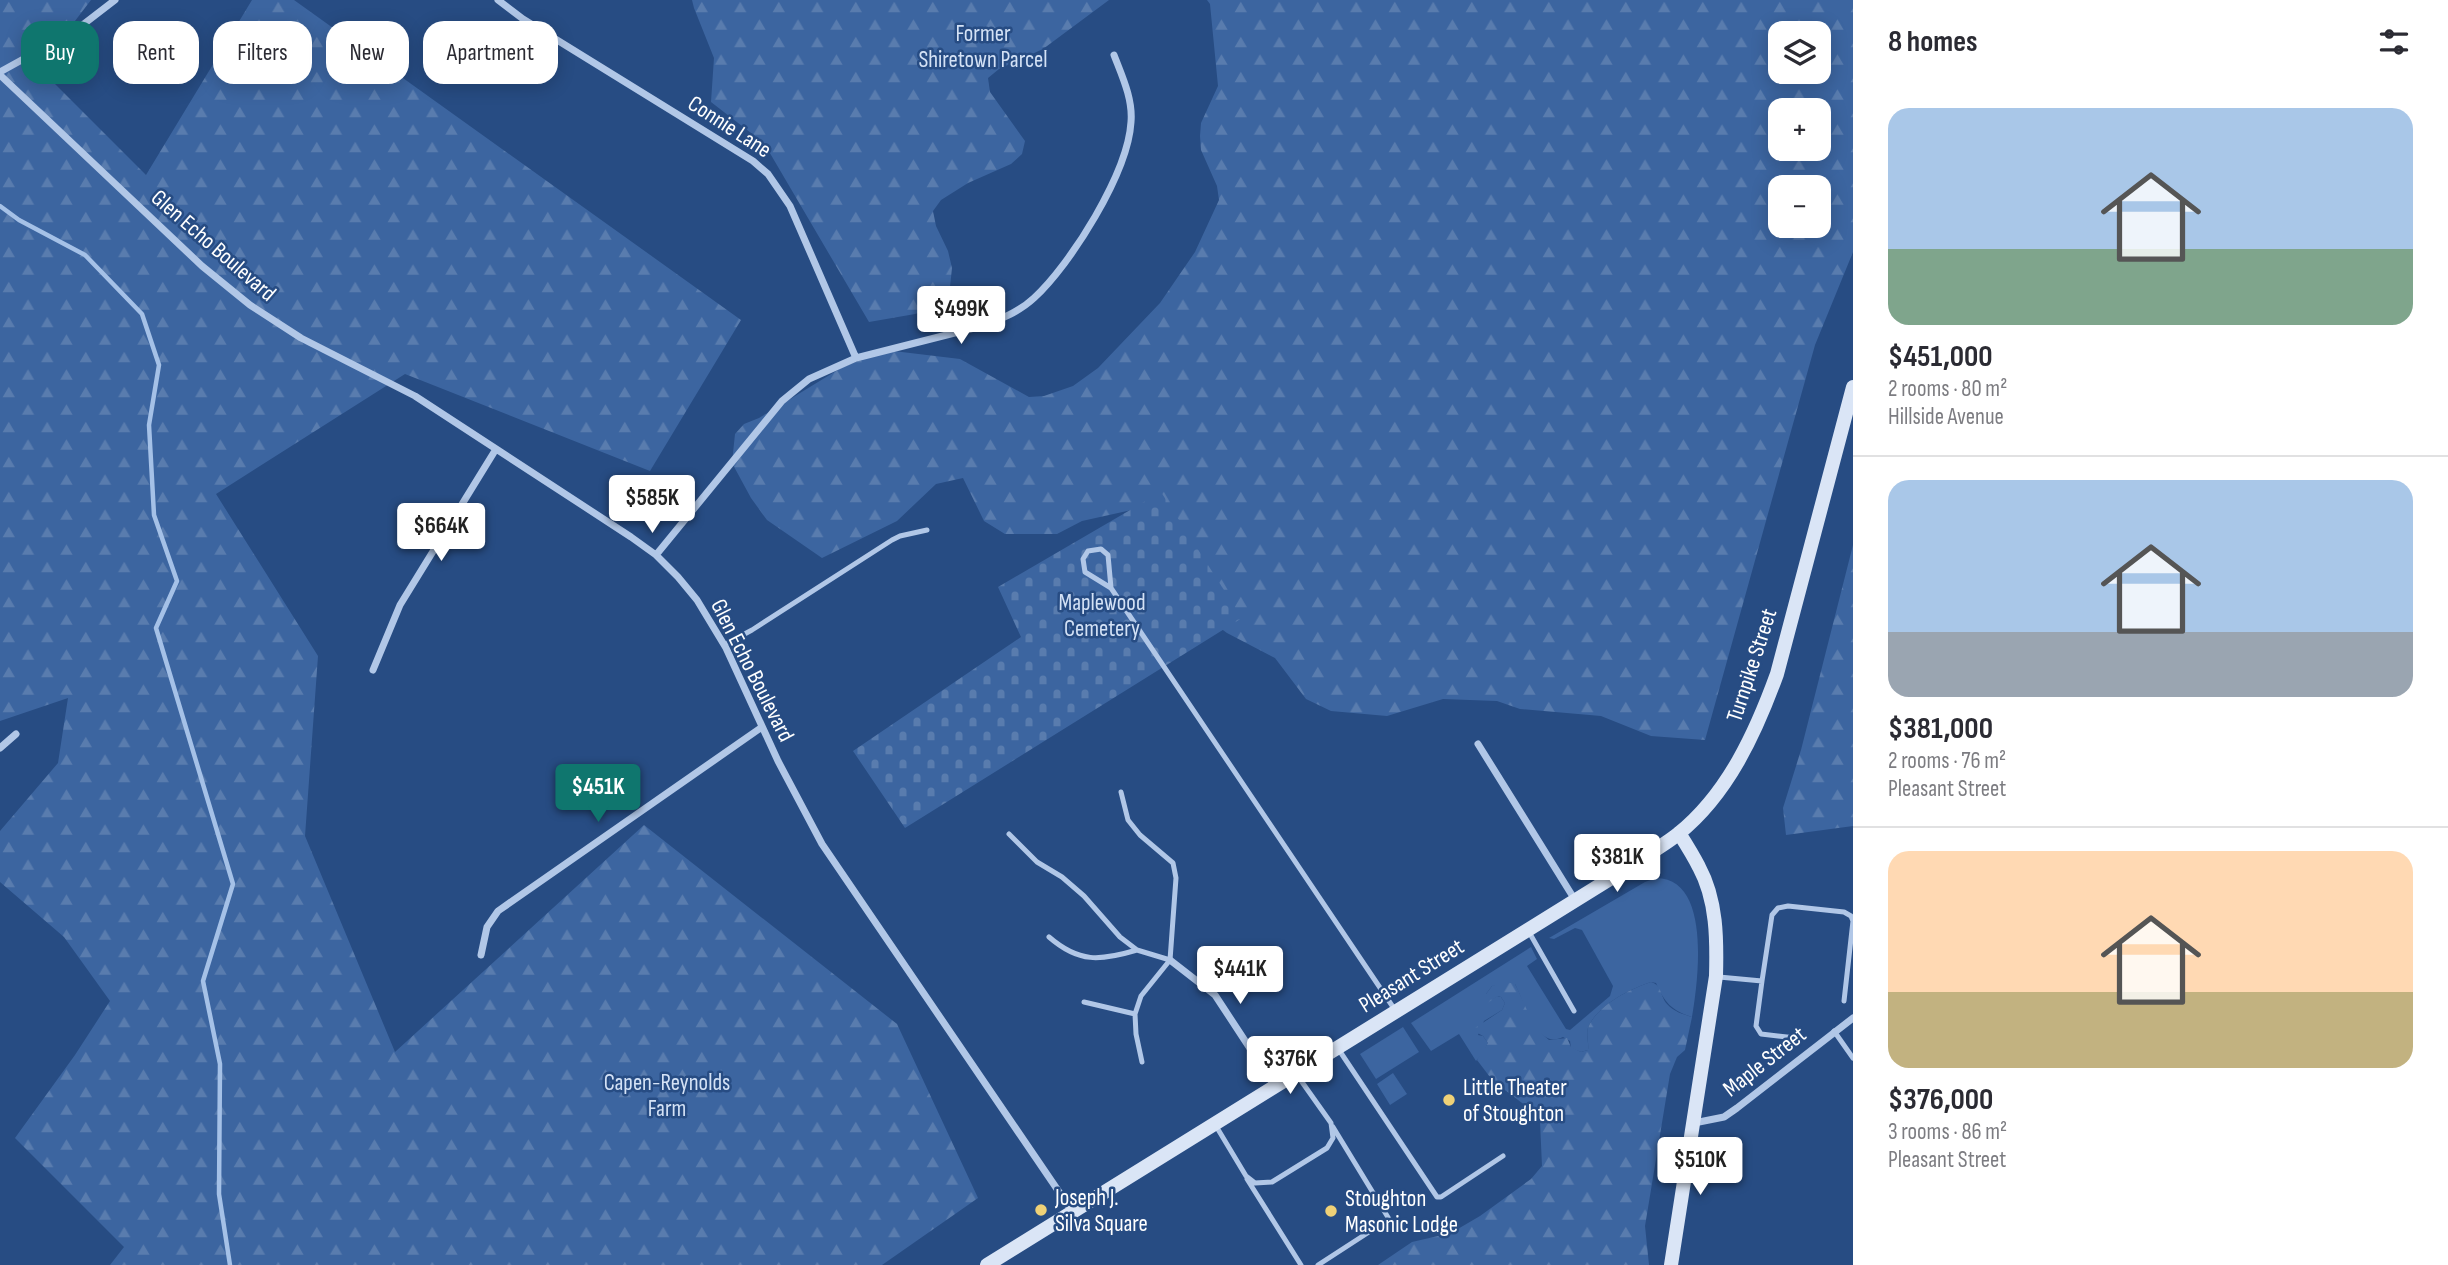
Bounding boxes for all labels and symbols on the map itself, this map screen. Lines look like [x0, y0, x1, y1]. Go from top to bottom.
park label: Former Shiretown Parcel [918, 20, 1048, 74]
street label: Connie Lane [682, 90, 776, 164]
street label: Glen Echo Boulevard [145, 184, 281, 308]
pin: $499K [912, 286, 1010, 346]
pin: $585K [603, 476, 701, 535]
pin: $664K [392, 504, 490, 563]
park label: Maplewood Cemetery [1059, 589, 1146, 643]
street label: Glen Echo Boulevard [704, 595, 800, 746]
street label: Turnpike Street [1720, 605, 1783, 725]
pin: $451K [549, 764, 647, 824]
pin: $381K [1568, 834, 1666, 894]
street label: Pleasant Street [1354, 933, 1469, 1019]
pin: $441K [1191, 946, 1289, 1006]
street label: Maple Street [1717, 1021, 1812, 1103]
pin: $376K [1241, 1036, 1339, 1096]
park label: Capen-Reynolds Farm [604, 1069, 730, 1123]
place label: Little Theater of Stoughton [1463, 1074, 1567, 1128]
marker: Little Theater of Stoughton [1441, 1092, 1457, 1108]
pin: $510K [1651, 1138, 1749, 1197]
place label: Joseph J. Silva Square [1054, 1184, 1148, 1238]
place label: Stoughton Masonic Lodge [1345, 1185, 1458, 1239]
marker: Joseph J. Silva Square [1033, 1202, 1049, 1218]
marker: Stoughton Masonic Lodge [1323, 1203, 1339, 1219]

